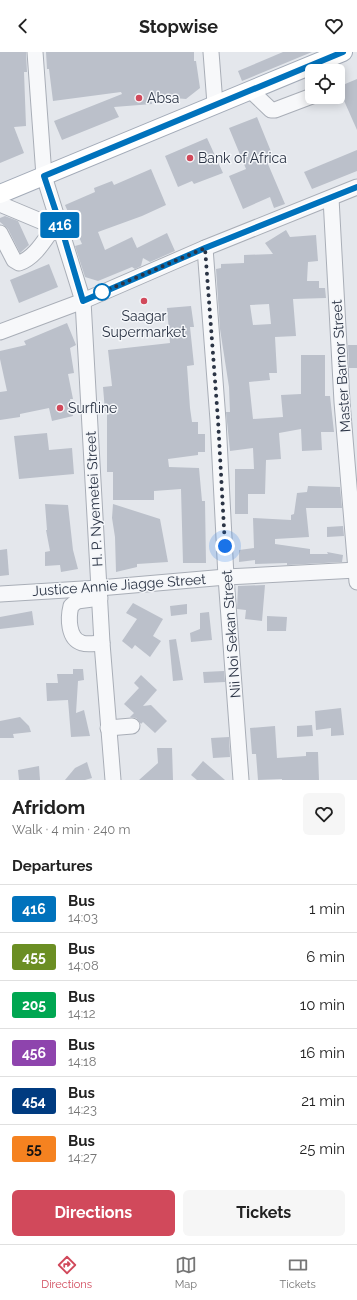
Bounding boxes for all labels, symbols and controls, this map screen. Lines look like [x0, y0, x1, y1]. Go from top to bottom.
icon: back [12, 15, 34, 37]
icon: heart [323, 15, 345, 37]
text: Stopwise [139, 16, 218, 37]
map controls [305, 64, 345, 104]
button: locate [305, 64, 345, 104]
place label: Absa [147, 90, 180, 106]
marker: Absa [134, 93, 144, 103]
place label: Bank of Africa [198, 150, 287, 166]
marker: Bank of Africa [185, 153, 195, 163]
line badge: 416 [37, 212, 83, 238]
text: 416 [48, 217, 72, 233]
unlabelled marker [93, 283, 111, 301]
marker: Saagar Supermarket [139, 296, 149, 306]
street label: Master Barnor Street [328, 299, 354, 433]
place label: Saagar Supermarket [102, 308, 186, 340]
place label: Surfline [68, 400, 117, 416]
marker: Surfline [55, 403, 65, 413]
street label: H. P. Nyemetei Street [82, 430, 106, 567]
your location [215, 536, 235, 556]
street label: Nii Noi Sekan Street [219, 569, 243, 699]
street label: Justice Annie Jiagge Street [32, 571, 207, 599]
button: heart [303, 793, 345, 835]
text: Afridom [12, 796, 85, 818]
text: Walk · 4 min · 240 m [12, 822, 130, 837]
text: Departures [12, 857, 93, 875]
text: Bus [68, 892, 95, 910]
text: 1 min [309, 900, 345, 918]
text: 416 [22, 901, 46, 917]
text: 14:03 [68, 910, 98, 925]
text: Bus [68, 940, 95, 958]
text: 6 min [306, 948, 345, 966]
text: 455 [22, 949, 46, 965]
text: 14:08 [68, 958, 99, 973]
text: Bus [68, 988, 95, 1006]
text: 10 min [300, 996, 345, 1014]
text: 205 [22, 997, 46, 1013]
text: 14:12 [68, 1006, 95, 1021]
text: Bus [68, 1036, 95, 1054]
text: 16 min [300, 1044, 345, 1062]
text: 456 [22, 1045, 46, 1061]
text: 14:18 [68, 1054, 96, 1069]
text: Bus [68, 1084, 95, 1102]
text: 21 min [301, 1092, 345, 1110]
text: 454 [22, 1093, 46, 1109]
text: 14:23 [68, 1102, 97, 1117]
text: Bus [68, 1132, 95, 1150]
text: 25 min [299, 1140, 345, 1158]
text: 55 [26, 1141, 42, 1157]
text: 14:27 [68, 1150, 97, 1165]
button: Directions [12, 1190, 175, 1236]
button: Tickets [183, 1190, 345, 1236]
tab: Directions [41, 1254, 92, 1291]
tab: Map [175, 1254, 197, 1291]
tab: Tickets [280, 1254, 316, 1291]

